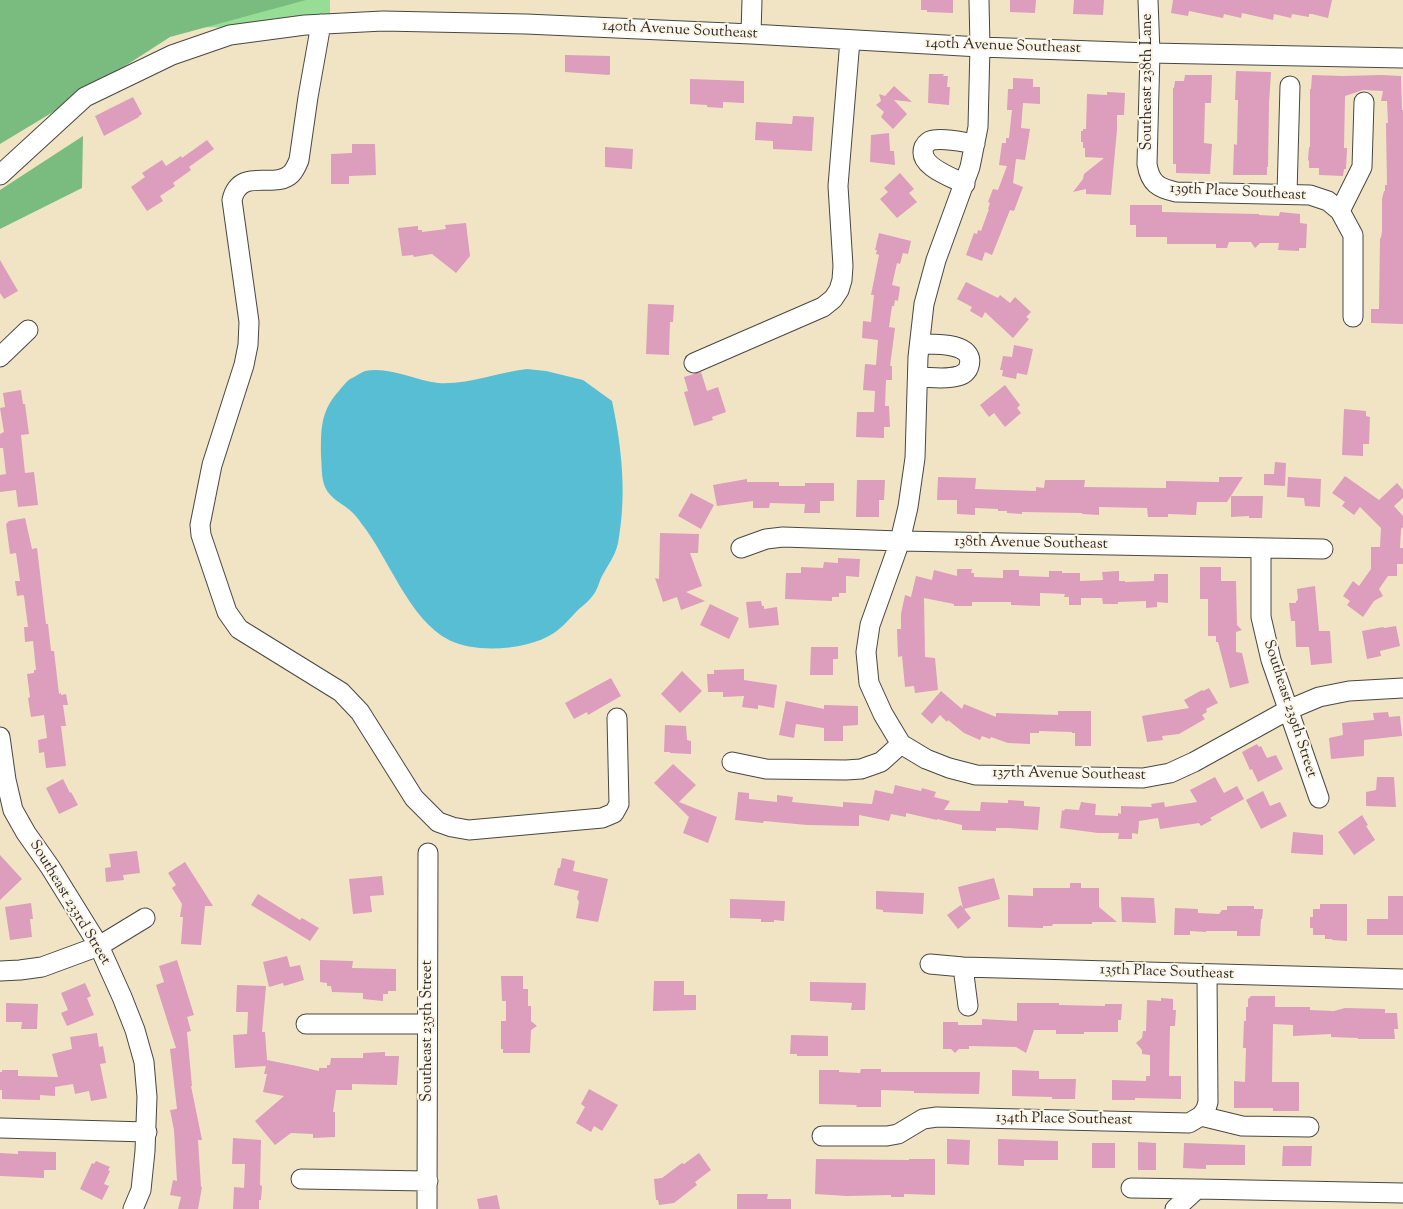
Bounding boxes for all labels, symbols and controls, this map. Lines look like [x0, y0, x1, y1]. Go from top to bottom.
street label: Southeast 238th Lane [1139, 13, 1157, 151]
street label: 140th Avenue Southeast [602, 18, 758, 44]
street label: 140th Avenue Southeast [925, 35, 1081, 59]
street label: 139th Place Southeast [1170, 180, 1306, 206]
street label: 138th Avenue Southeast [954, 534, 1108, 554]
street label: Southeast 239th Street [1258, 638, 1320, 780]
street label: 137th Avenue Southeast [992, 765, 1146, 785]
street label: Southeast 233rd Street [25, 837, 113, 969]
street label: Southeast 235th Street [419, 960, 437, 1102]
street label: 135th Place Southeast [1100, 962, 1234, 984]
street label: 134th Place Southeast [996, 1110, 1132, 1130]

